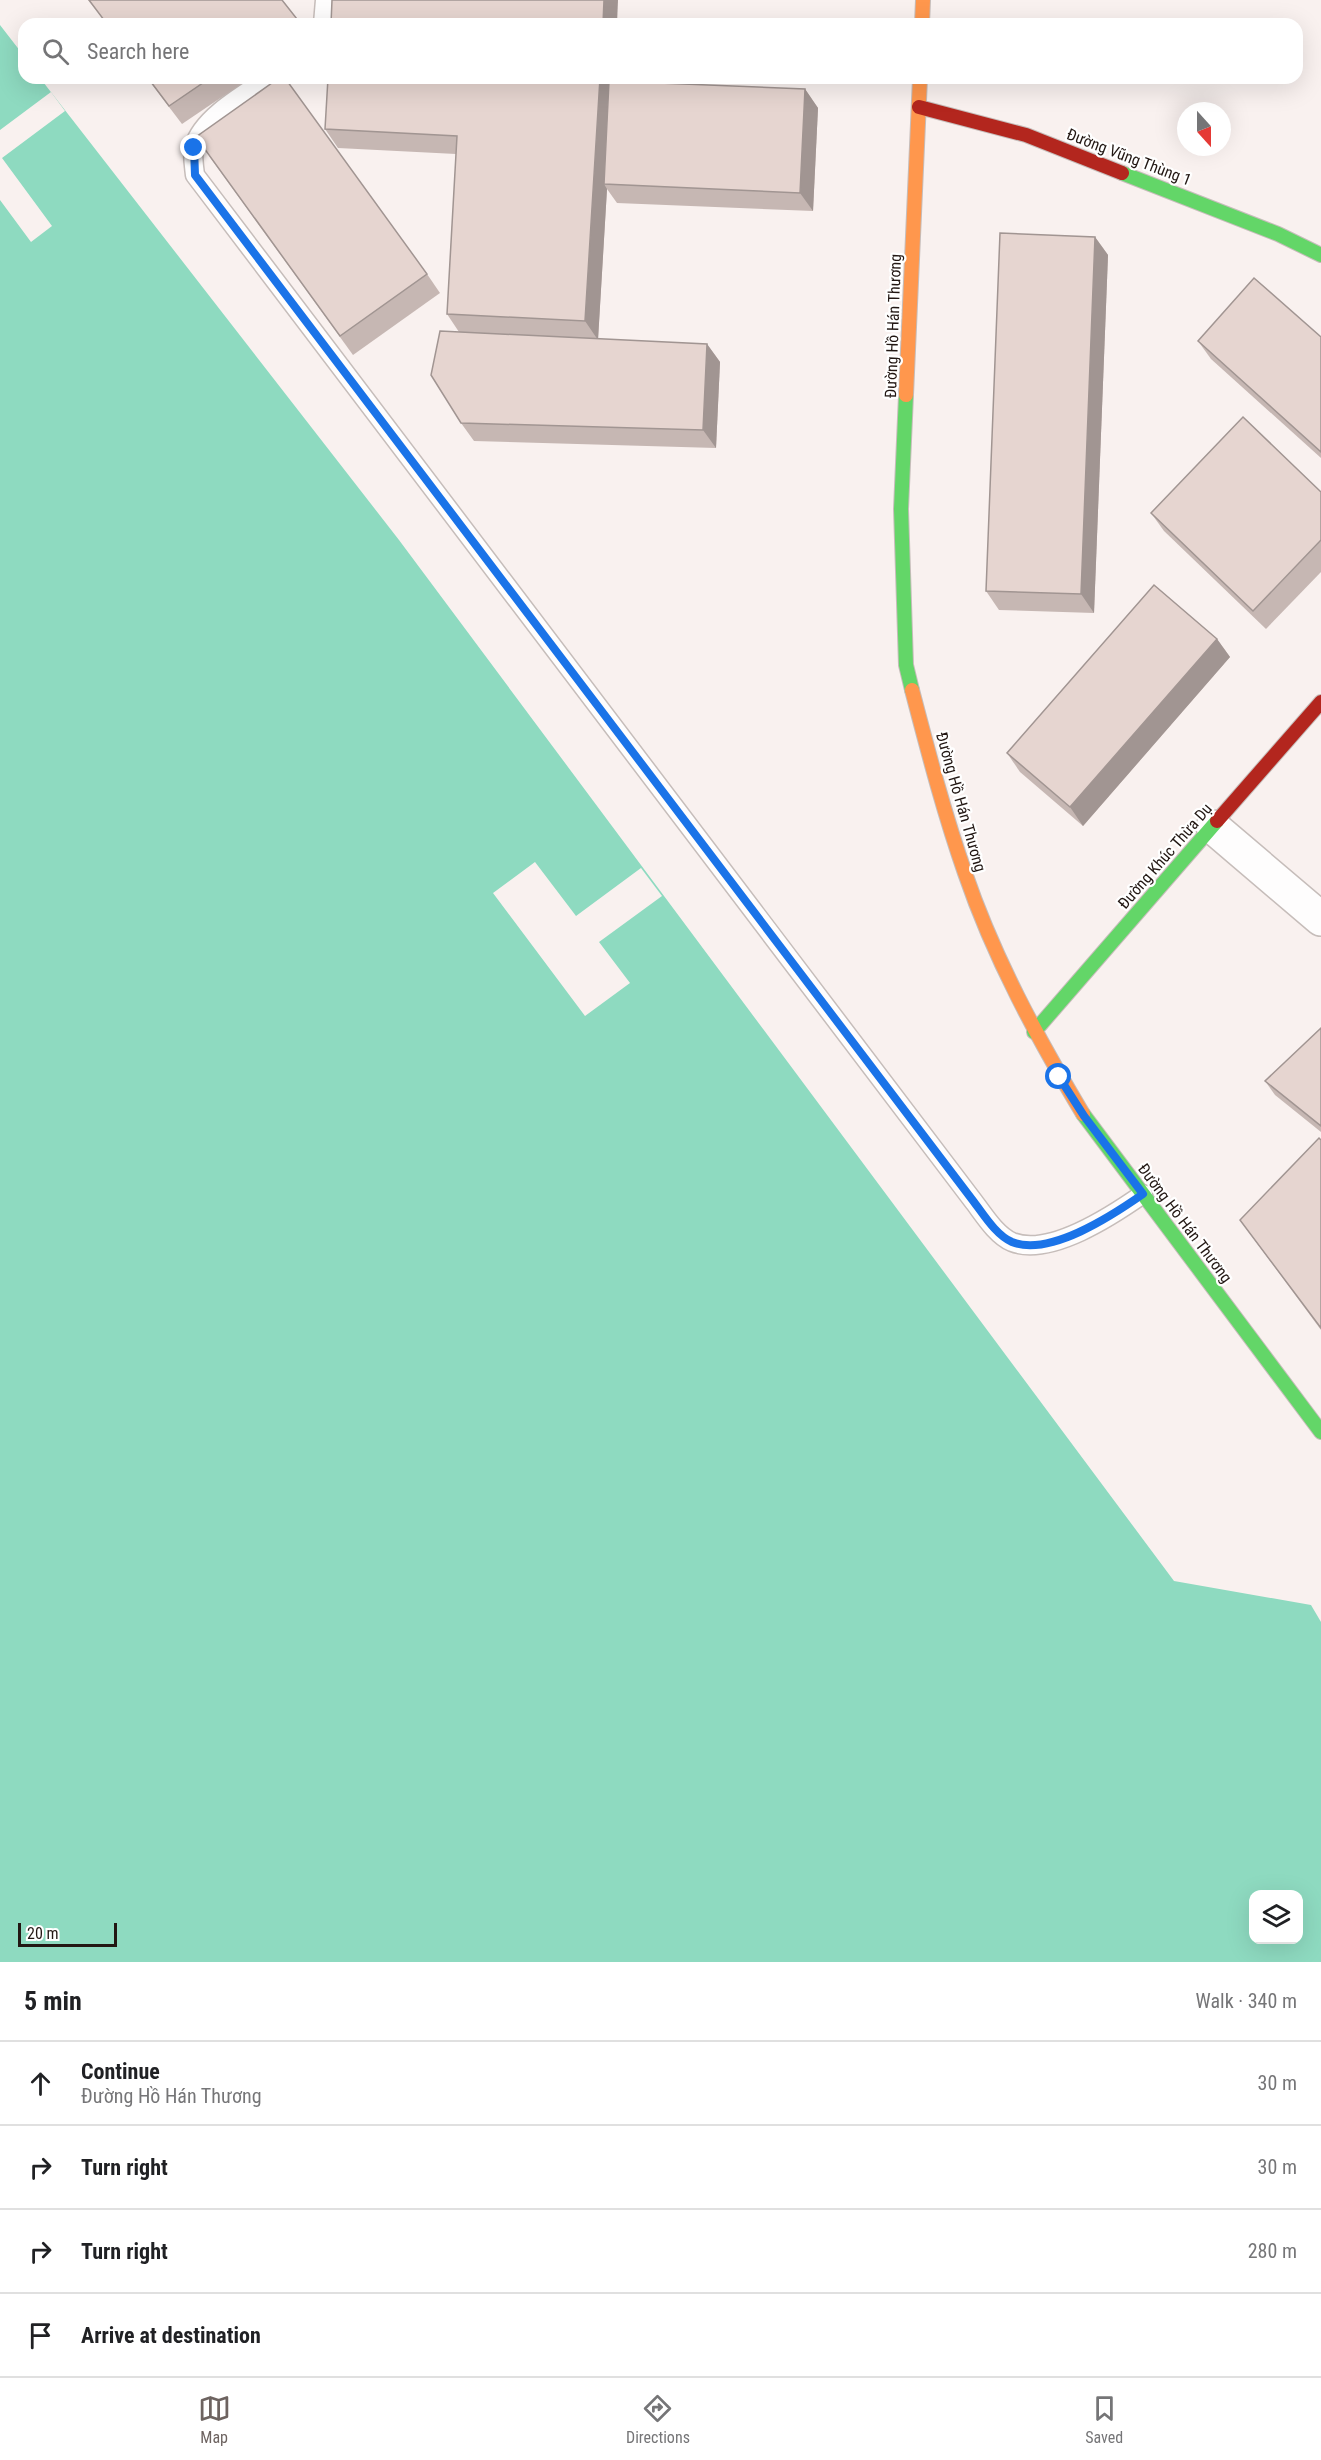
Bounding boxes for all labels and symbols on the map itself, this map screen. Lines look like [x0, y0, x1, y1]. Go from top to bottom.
north arrow [1177, 102, 1231, 156]
street label: Đường Vũng Thùng 1 [1064, 124, 1194, 190]
route end [180, 134, 206, 160]
street label: Đường Hồ Hán Thương [881, 254, 905, 398]
street label: Đường Hồ Hán Thương [932, 730, 990, 874]
street label: Đường Khúc Thừa Dụ [1114, 799, 1216, 913]
route start [1045, 1063, 1071, 1089]
street label: Đường Hồ Hán Thương [1134, 1160, 1236, 1286]
scale bar [18, 1920, 117, 1948]

